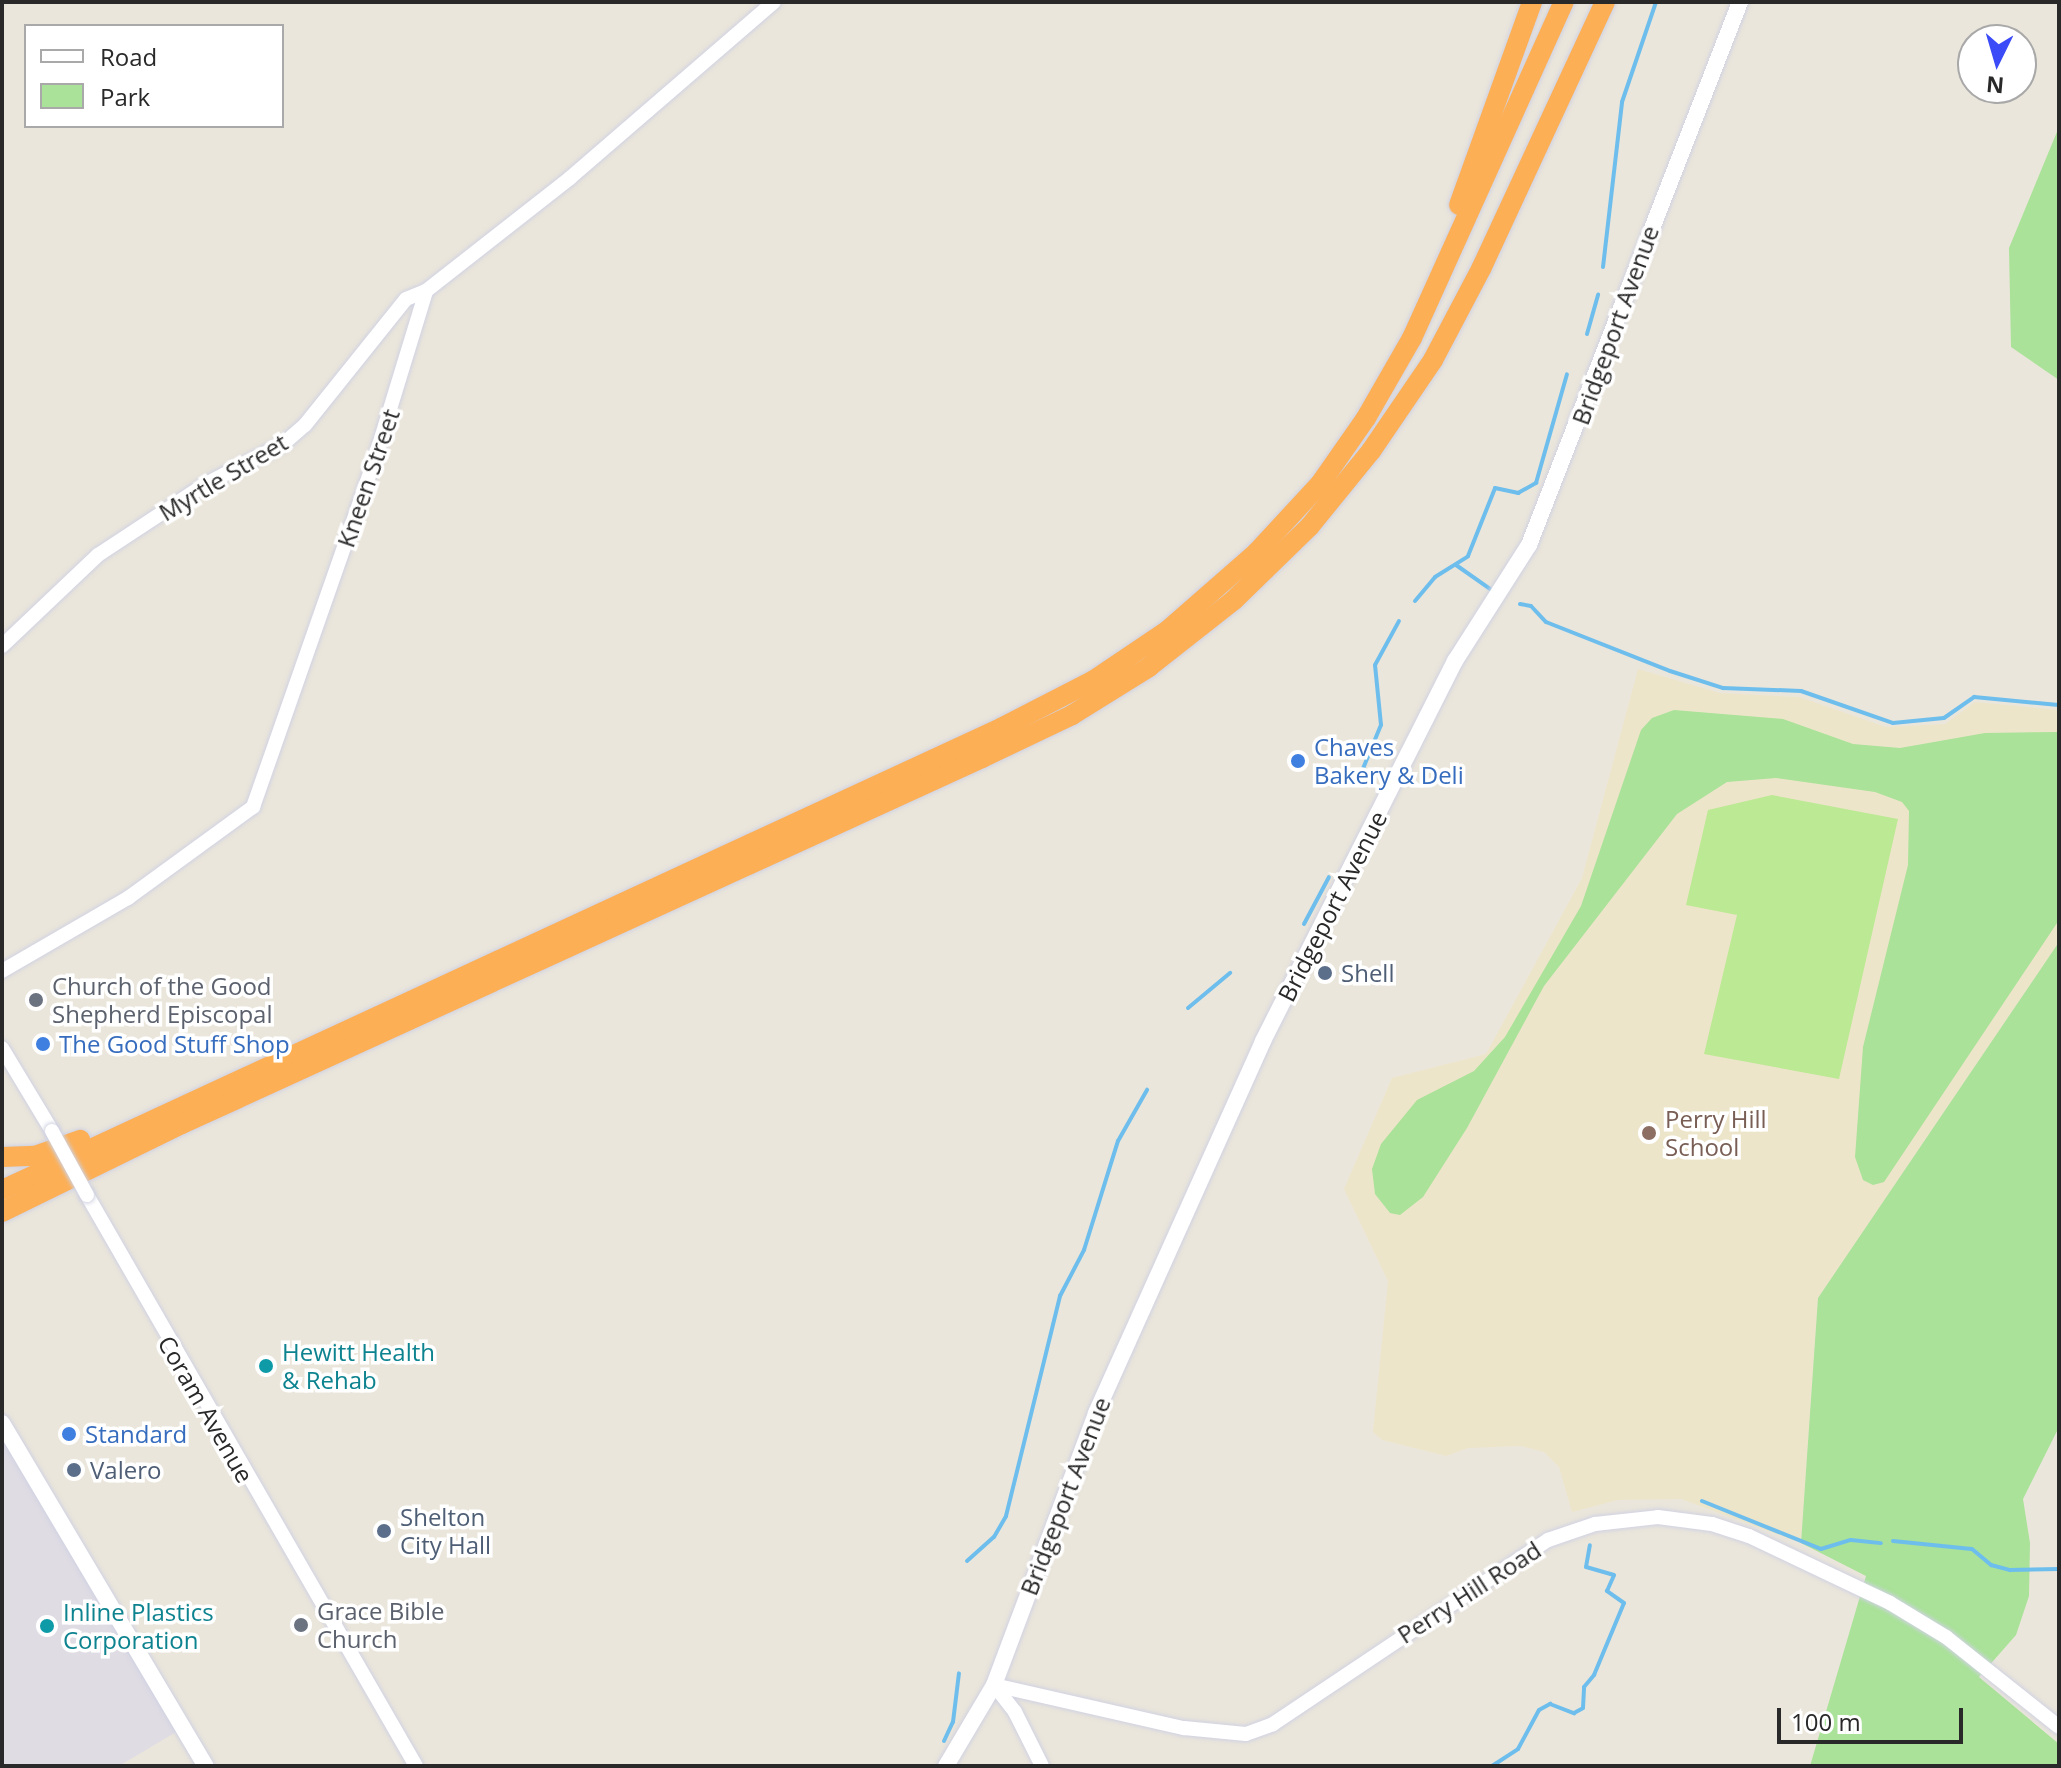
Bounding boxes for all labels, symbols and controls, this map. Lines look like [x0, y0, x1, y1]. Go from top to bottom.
legend [24, 24, 284, 128]
north arrow [1957, 24, 2037, 104]
text: Road [100, 40, 157, 73]
text: N [1985, 70, 2005, 102]
text: Park [100, 80, 150, 113]
street label: Bridgeport Avenue [1566, 221, 1664, 429]
street label: Kneen Street [331, 405, 405, 551]
street label: Myrtle Street [154, 427, 292, 527]
place label: Chaves Bakery & Deli [1314, 733, 1464, 789]
marker: Chaves Bakery & Deli [1289, 752, 1307, 770]
street label: Bridgeport Avenue [1272, 806, 1392, 1006]
place label: Shell [1341, 959, 1394, 987]
marker: Shell [1316, 964, 1334, 982]
place label: Church of the Good Shepherd Episcopal [52, 972, 272, 1028]
marker: Church of the Good Shepherd Episcopal [27, 991, 45, 1009]
place label: The Good Stuff Shop [59, 1030, 290, 1058]
marker: The Good Stuff Shop [34, 1035, 52, 1053]
place label: Perry Hill School [1665, 1105, 1767, 1161]
marker: Perry Hill School [1640, 1124, 1658, 1142]
street label: Coram Avenue [152, 1330, 260, 1488]
place label: Hewitt Health & Rehab [282, 1338, 435, 1394]
marker: Hewitt Health & Rehab [257, 1357, 275, 1375]
street label: Bridgeport Avenue [1014, 1393, 1116, 1599]
place label: Standard [85, 1420, 187, 1448]
marker: Standard [60, 1425, 78, 1443]
place label: Valero [90, 1456, 161, 1484]
marker: Valero [65, 1461, 83, 1479]
place label: Shelton City Hall [400, 1503, 491, 1559]
marker: Shelton City Hall [375, 1522, 393, 1540]
street label: Perry Hill Road [1392, 1535, 1546, 1649]
place label: Grace Bible Church [317, 1597, 445, 1653]
place label: Inline Plastics Corporation [63, 1598, 214, 1654]
marker: Grace Bible Church [292, 1616, 310, 1634]
marker: Inline Plastics Corporation [38, 1617, 56, 1635]
scale bar [1781, 1692, 1967, 1742]
text: 100 m [1791, 1705, 1861, 1738]

